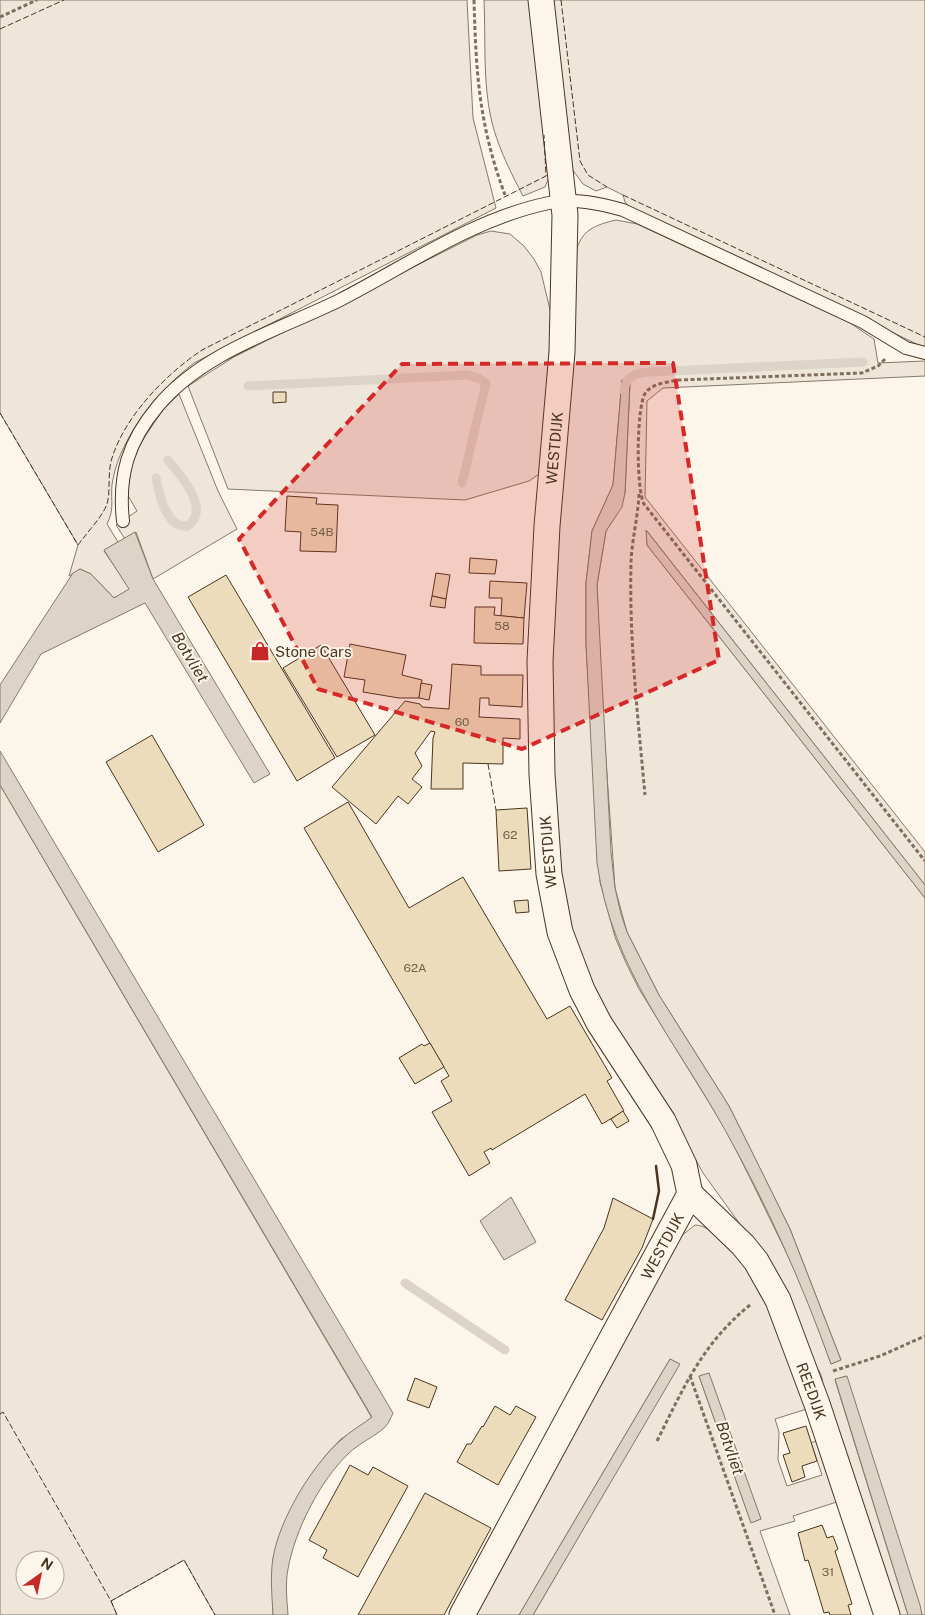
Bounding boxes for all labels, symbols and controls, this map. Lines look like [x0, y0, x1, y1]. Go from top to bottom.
street label: WESTDIJK [542, 411, 565, 485]
house number: 54B [310, 525, 334, 539]
house number: 58 [494, 619, 510, 633]
water label: Botvliet [168, 628, 212, 686]
shop icon: Stone Cars [249, 640, 271, 662]
place label: Stone Cars [275, 643, 352, 660]
house number: 60 [455, 715, 469, 729]
street label: WESTDIJK [536, 815, 560, 889]
house number: 62 [503, 828, 517, 842]
house number: 62A [403, 961, 427, 975]
street label: WESTDIJK [637, 1209, 687, 1282]
street label: REEDIJK [794, 1360, 830, 1422]
water label: Botvliet [712, 1419, 748, 1477]
north arrow [15, 1550, 65, 1600]
text: N [38, 1554, 56, 1574]
house number: 31 [822, 1565, 834, 1579]

